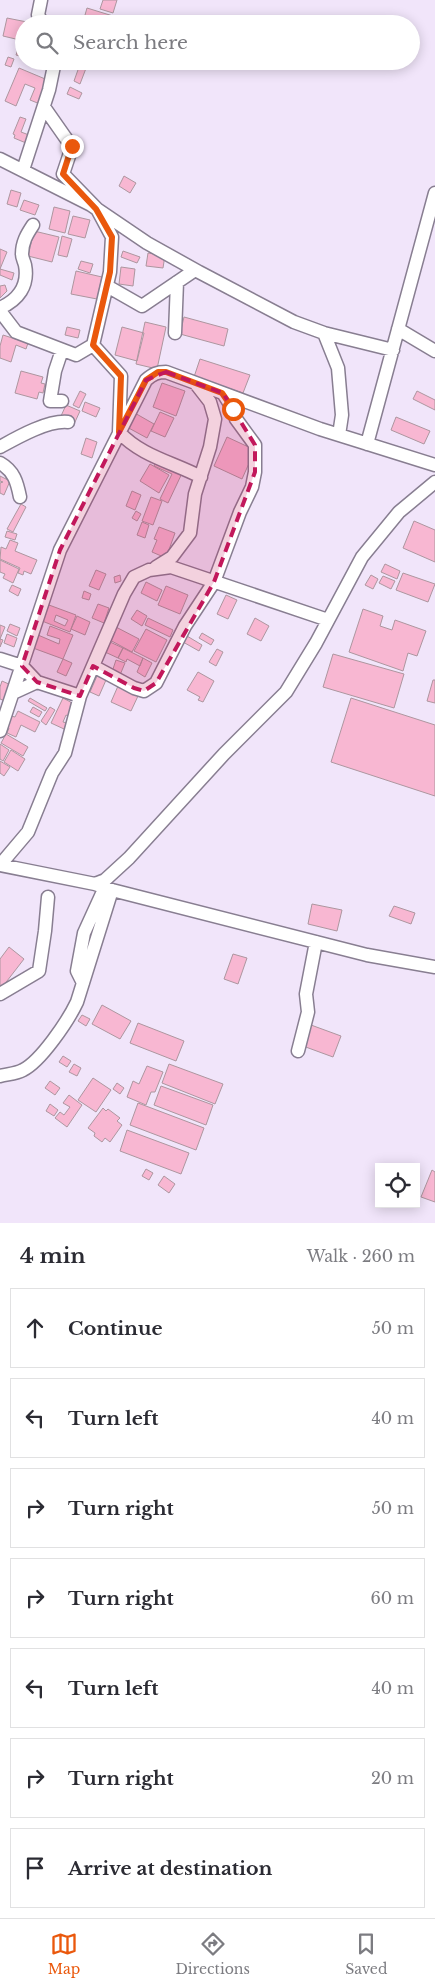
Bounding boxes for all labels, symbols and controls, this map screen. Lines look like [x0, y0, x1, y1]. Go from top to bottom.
search box [15, 15, 420, 70]
icon: search [33, 29, 61, 57]
text: Search here [73, 31, 188, 54]
route end [61, 135, 84, 158]
route start [222, 398, 245, 421]
map controls [375, 1163, 420, 1208]
button: locate [375, 1163, 420, 1208]
text: 4 min [20, 1243, 86, 1269]
text: Walk · 260 m [307, 1246, 415, 1266]
icon: ahead [21, 1314, 49, 1342]
text: Continue [68, 1317, 163, 1340]
text: 50 m [372, 1318, 414, 1338]
icon: left [21, 1404, 49, 1432]
text: Turn left [68, 1407, 159, 1430]
text: 40 m [371, 1408, 414, 1428]
icon: right [21, 1494, 49, 1522]
text: Turn right [68, 1497, 174, 1520]
text: 50 m [372, 1498, 414, 1518]
icon: right [21, 1584, 49, 1612]
text: Turn right [68, 1587, 174, 1610]
text: 60 m [371, 1588, 414, 1608]
icon: left [21, 1674, 49, 1702]
text: Turn left [68, 1677, 159, 1700]
text: 40 m [371, 1678, 414, 1698]
icon: right [21, 1764, 49, 1792]
text: Turn right [68, 1767, 174, 1790]
text: 20 m [371, 1768, 414, 1788]
icon: arrive [21, 1854, 49, 1882]
text: Arrive at destination [68, 1857, 272, 1880]
tab: Map [48, 1930, 80, 1978]
tab: Directions [175, 1930, 250, 1978]
tab: Saved [345, 1930, 387, 1978]

